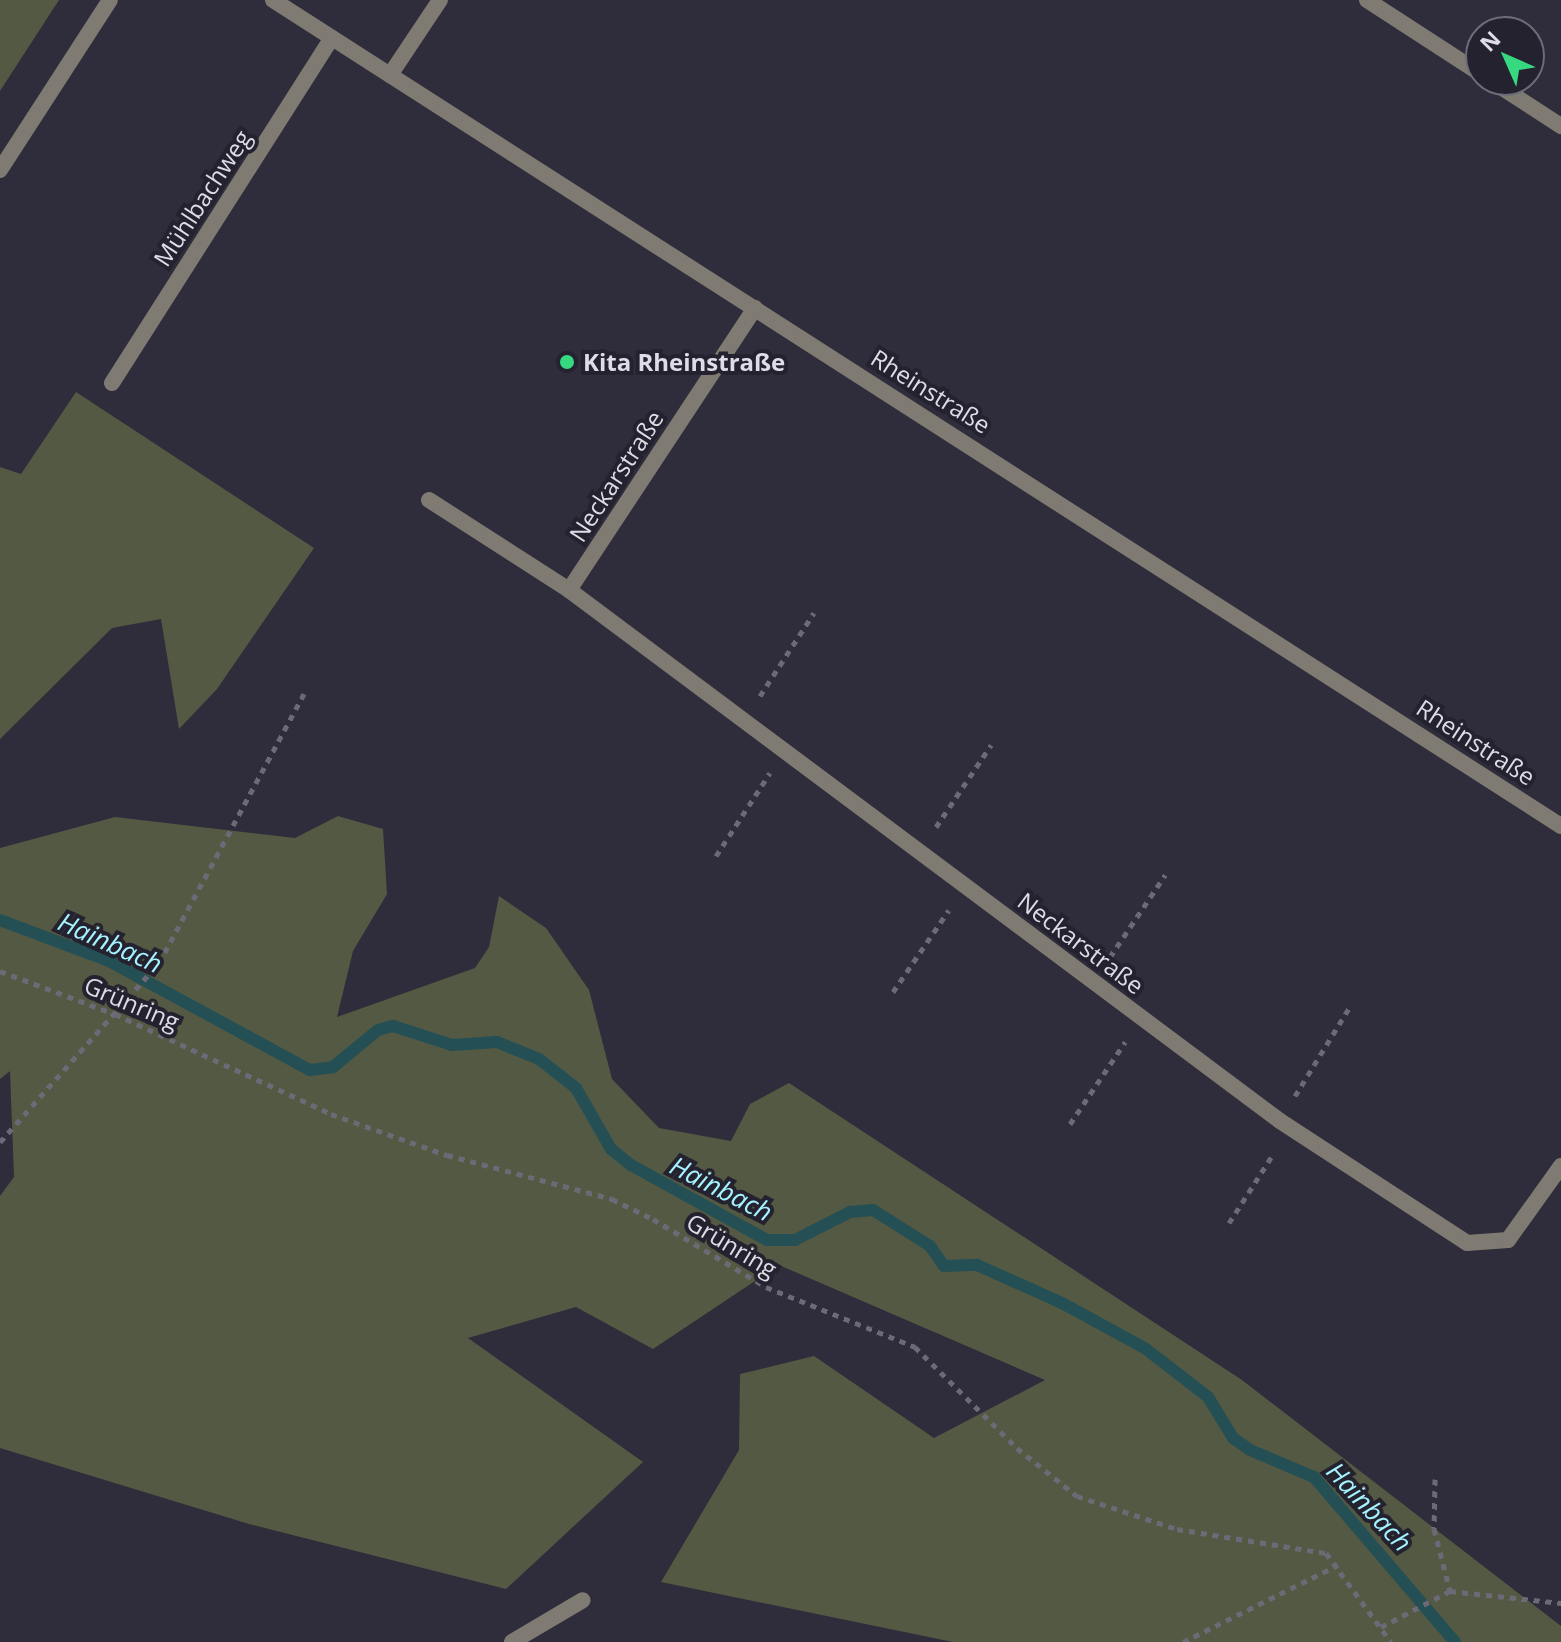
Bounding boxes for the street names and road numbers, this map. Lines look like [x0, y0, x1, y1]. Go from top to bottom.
street label: Mühlbachweg [147, 125, 257, 271]
street label: Rheinstraße [866, 343, 996, 439]
street label: Neckarstraße [563, 405, 669, 547]
street label: Rheinstraße [1411, 693, 1541, 791]
street label: Neckarstraße [1012, 886, 1150, 1000]
street label: Grünring [80, 970, 184, 1036]
street label: Grünring [682, 1207, 782, 1283]

